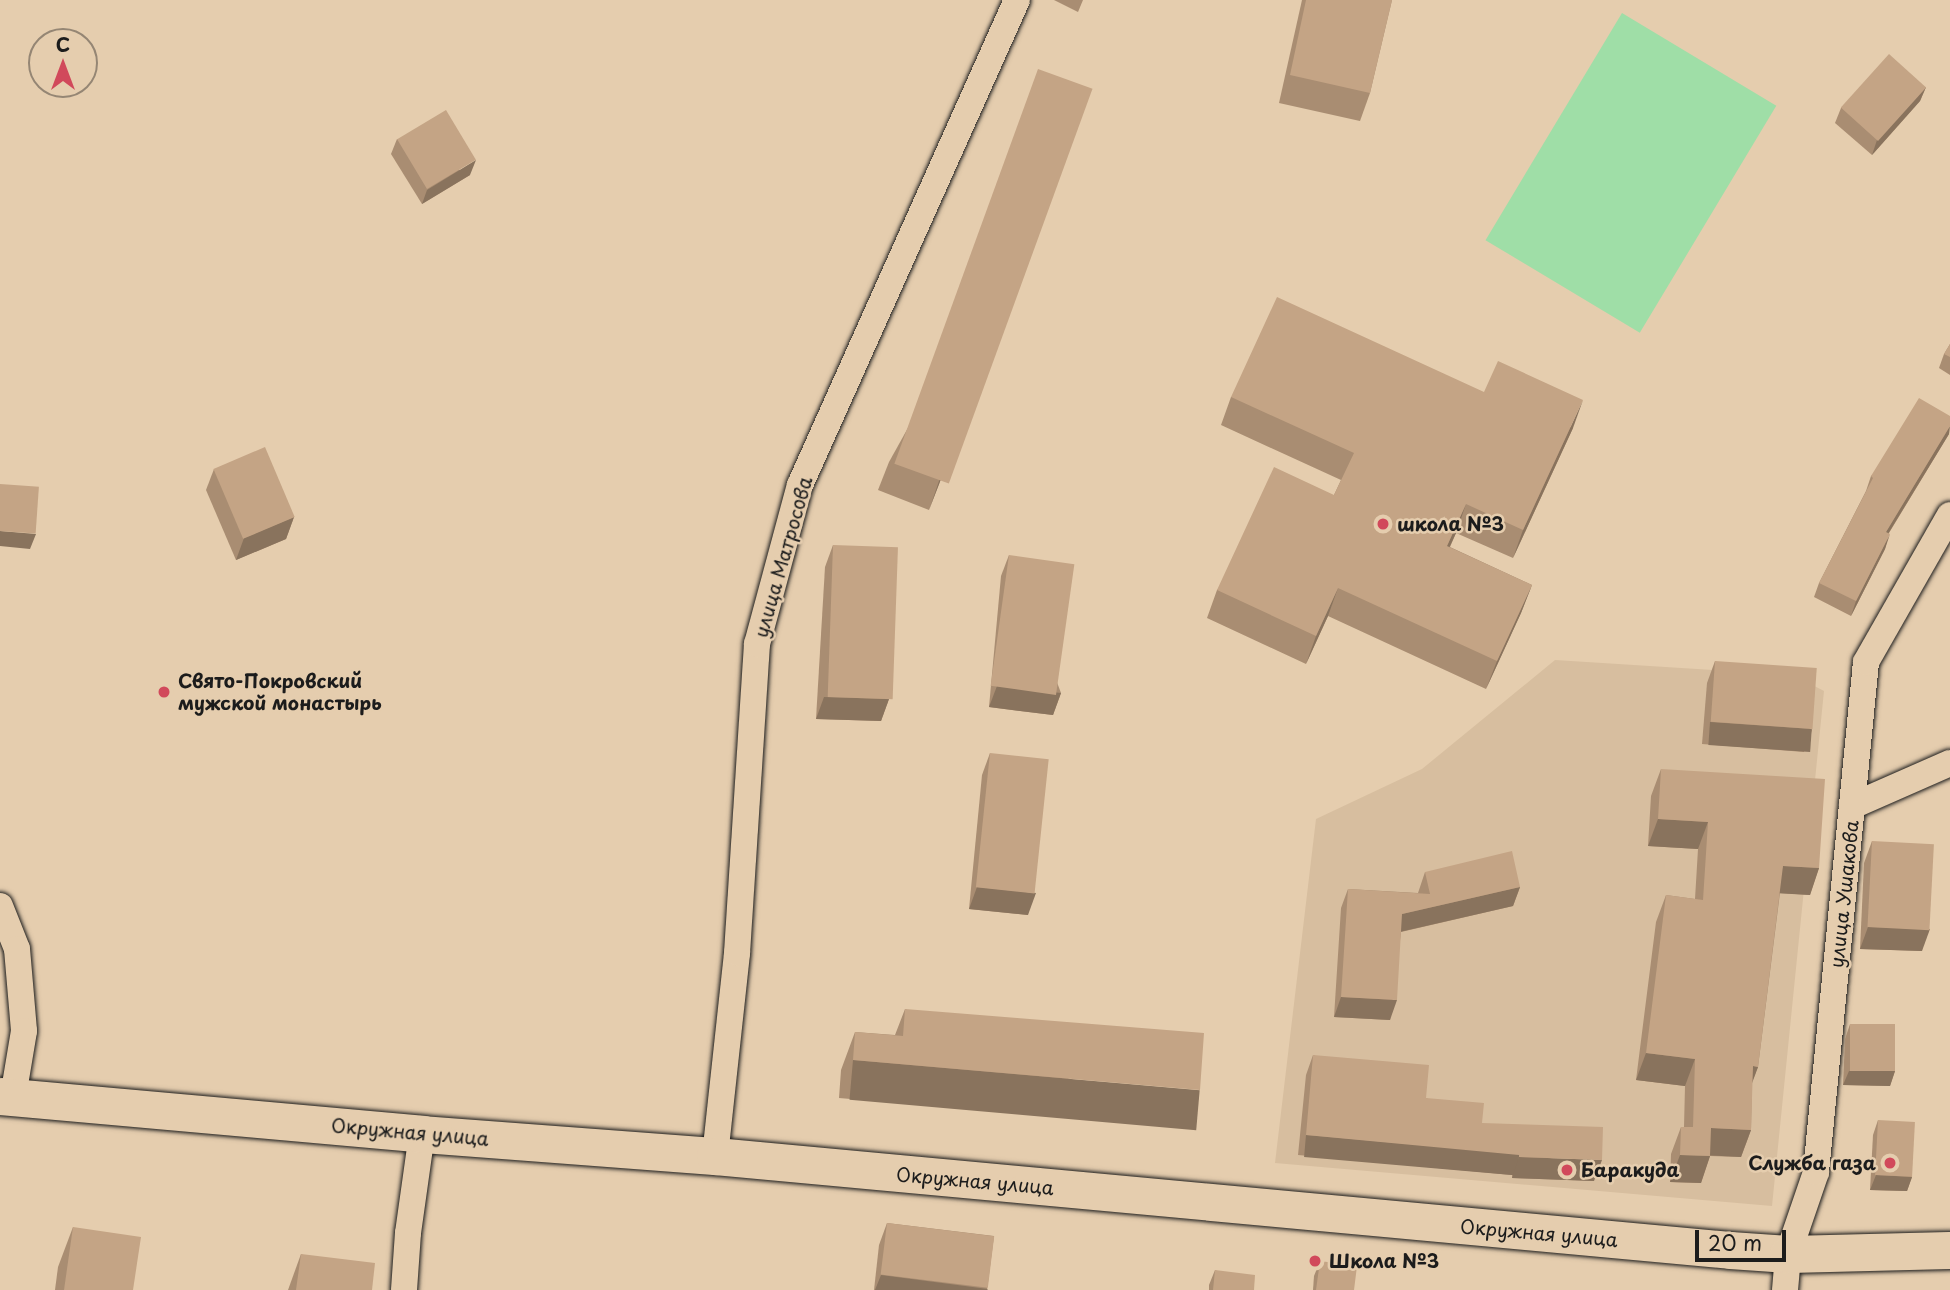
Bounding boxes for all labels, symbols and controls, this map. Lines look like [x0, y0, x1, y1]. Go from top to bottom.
north arrow [28, 28, 98, 98]
text: С [56, 30, 70, 58]
street label: улица Матросова [749, 473, 817, 641]
place label: школа №3 [1397, 513, 1505, 535]
marker: школа №3 [1375, 516, 1391, 532]
place label: Свято-Покровский мужской монастырь [178, 670, 382, 714]
marker: Свято-Покровский мужской монастырь [156, 684, 172, 700]
street label: улица Ушакова [1825, 819, 1863, 969]
street label: Окружная улица [330, 1114, 490, 1150]
place label: Служба газа [1747, 1152, 1876, 1174]
marker: Служба газа [1882, 1155, 1898, 1171]
place label: Баракуда [1581, 1159, 1679, 1181]
marker: Баракуда [1559, 1162, 1575, 1178]
street label: Окружная улица [895, 1163, 1055, 1199]
street label: Окружная улица [1459, 1215, 1619, 1251]
scale bar [1698, 1216, 1789, 1260]
text: 20 m [1708, 1226, 1762, 1258]
place label: Школа №3 [1329, 1250, 1440, 1272]
marker: Школа №3 [1307, 1253, 1323, 1269]

